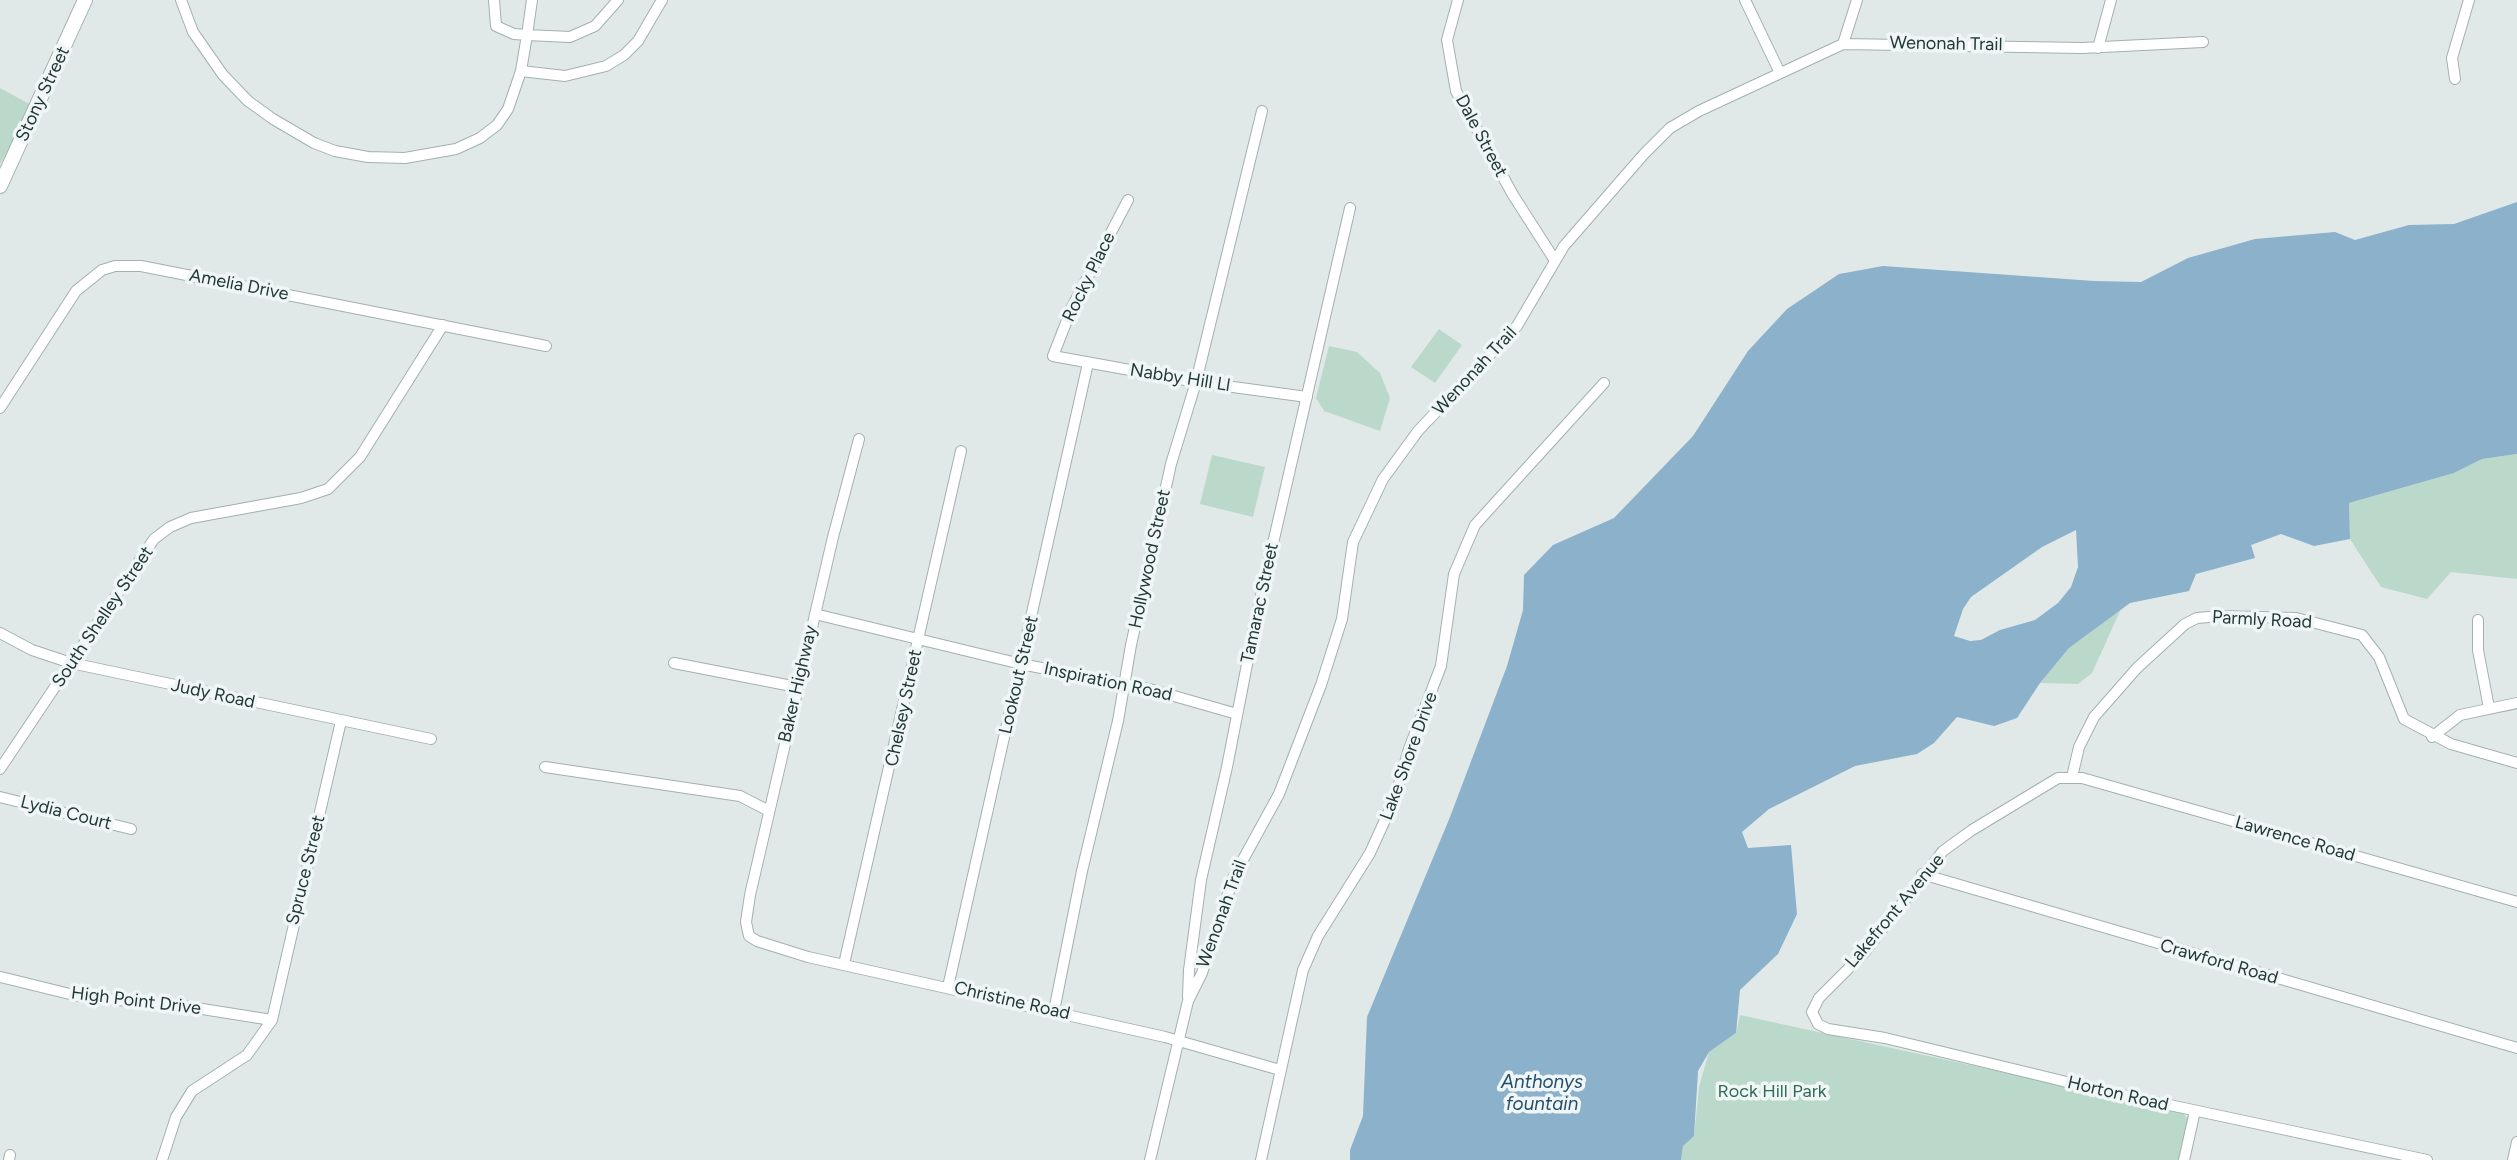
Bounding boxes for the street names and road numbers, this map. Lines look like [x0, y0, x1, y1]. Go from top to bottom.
street label: Wenonah Trail [1889, 32, 2003, 56]
street label: Stony Street [12, 43, 74, 145]
street label: Dale Street [1450, 91, 1512, 181]
street label: Rocky Place [1058, 229, 1120, 325]
street label: Amelia Drive [188, 265, 290, 305]
street label: Wenonah Trail [1429, 322, 1521, 420]
street label: Nabby Hill Ll [1128, 359, 1232, 397]
street label: Hollywood Street [1125, 488, 1175, 630]
street label: Tamarac Street [1237, 541, 1283, 665]
street label: South Shelley Street [48, 542, 158, 692]
street label: Parmly Road [2211, 607, 2313, 633]
street label: Lookout Street [995, 614, 1043, 736]
street label: Baker Highway [774, 623, 822, 745]
street label: Chelsey Street [881, 648, 927, 768]
street label: Inspiration Road [1042, 658, 1174, 706]
street label: Judy Road [169, 675, 257, 713]
street label: Lake Shore Drive [1376, 689, 1442, 823]
street label: Lydia Court [18, 791, 114, 835]
street label: Lawrence Road [2232, 812, 2358, 866]
street label: Spruce Street [282, 813, 330, 927]
street label: Lakefront Avenue [1841, 850, 1949, 972]
street label: Wenonah Trail [1193, 857, 1251, 971]
street label: Crawford Road [2158, 935, 2280, 989]
street label: Christine Road [952, 977, 1072, 1025]
street label: High Point Drive [70, 982, 202, 1020]
street label: Horton Road [2065, 1072, 2171, 1116]

